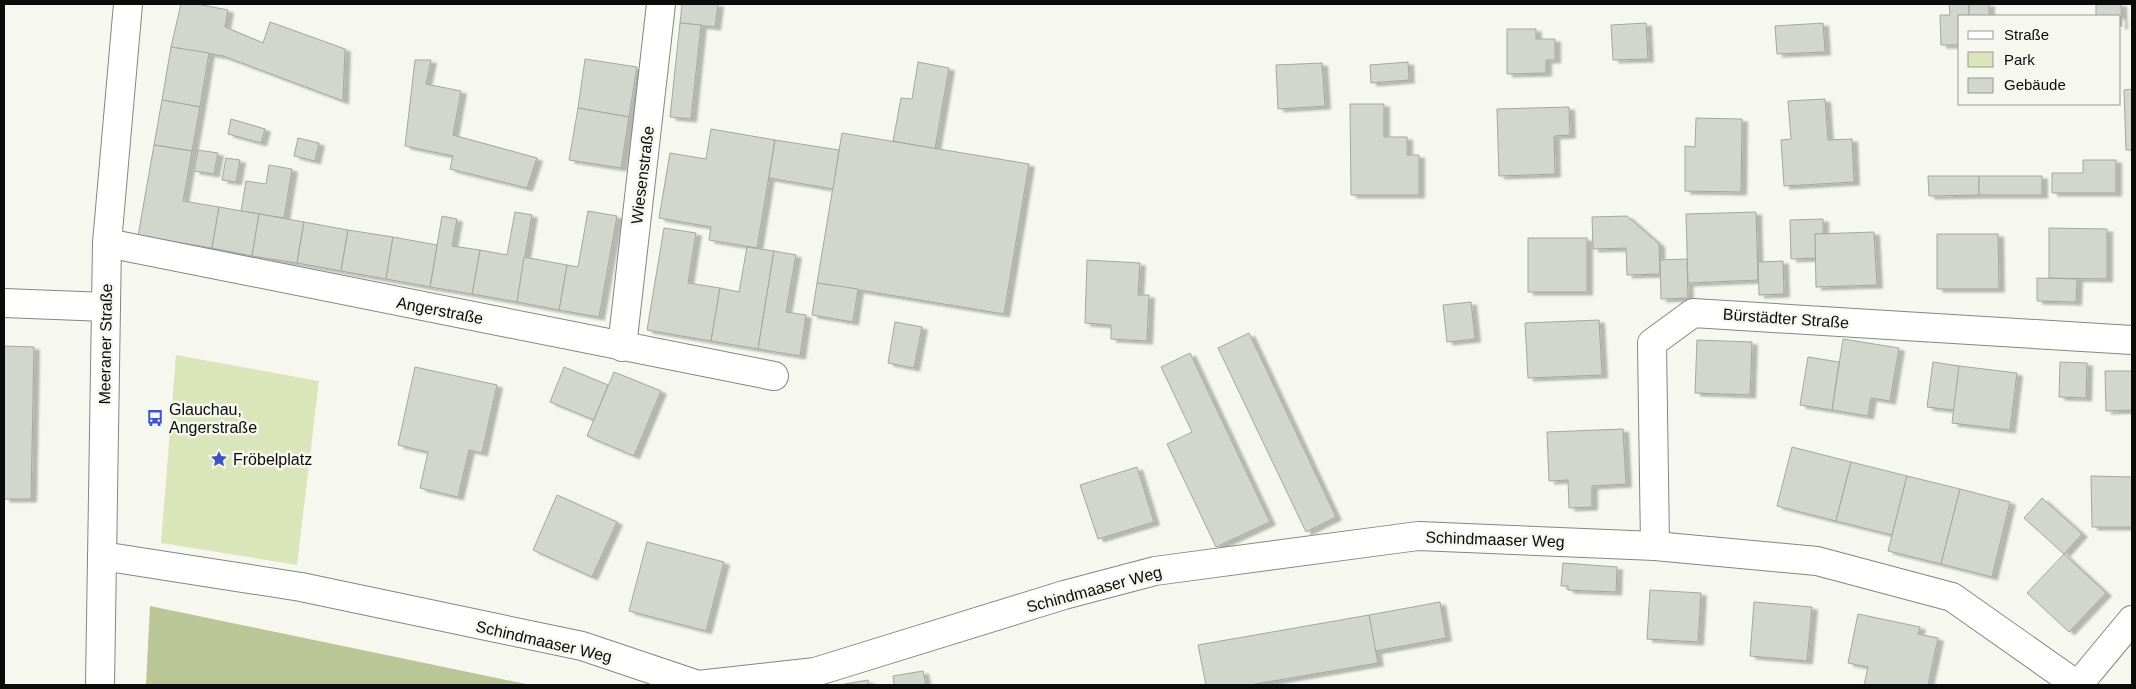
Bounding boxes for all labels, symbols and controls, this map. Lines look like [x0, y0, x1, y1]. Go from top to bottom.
legend [1958, 15, 2121, 105]
text: Straße [2004, 26, 2049, 43]
text: Park [2004, 51, 2035, 68]
text: Gebäude [2004, 76, 2066, 93]
street label: Wiesenstraße [628, 125, 657, 225]
street label: Meeraner Straße [96, 283, 115, 405]
street label: Angerstraße [395, 294, 485, 327]
street label: Bürstädter Straße [1722, 306, 1850, 331]
place label: Glauchau, Angerstraße [169, 401, 257, 436]
bus stop icon: Glauchau, Angerstraße [145, 408, 165, 428]
place icon: Fröbelplatz [209, 449, 229, 469]
place label: Fröbelplatz [233, 451, 312, 468]
street label: Schindmaaser Weg [1425, 529, 1565, 550]
street label: Schindmaaser Weg [1025, 563, 1164, 616]
street label: Schindmaaser Weg [474, 618, 614, 665]

